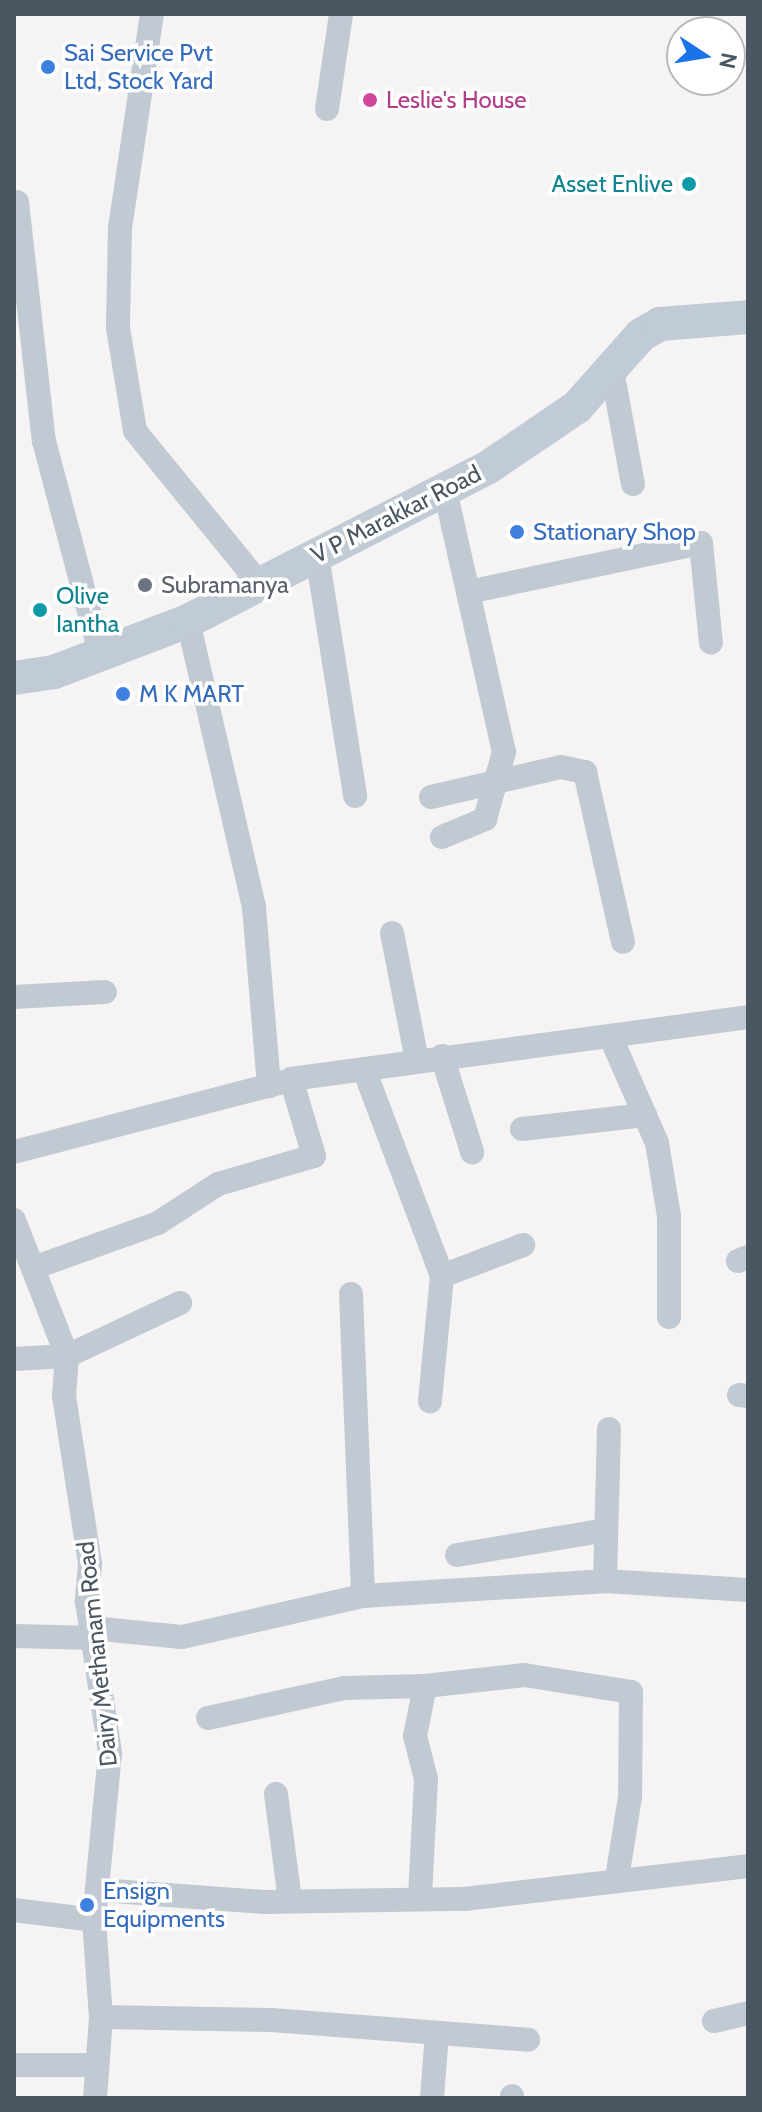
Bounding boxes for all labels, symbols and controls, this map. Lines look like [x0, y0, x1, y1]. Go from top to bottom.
north arrow [666, 16, 746, 96]
place label: Sai Service Pvt Ltd, Stock Yard [64, 39, 213, 95]
text: N [713, 50, 743, 71]
marker: Sai Service Pvt Ltd, Stock Yard [39, 58, 57, 76]
place label: Leslie's House [386, 86, 526, 114]
marker: Leslie's House [361, 91, 379, 109]
place label: Asset Enlive [551, 170, 673, 198]
marker: Asset Enlive [680, 175, 698, 193]
street label: V P Marakkar Road [306, 459, 486, 569]
place label: Stationary Shop [533, 518, 696, 546]
marker: Stationary Shop [508, 523, 526, 541]
place label: Subramanya [161, 571, 289, 599]
marker: Subramanya [136, 576, 154, 594]
place label: Olive Iantha [56, 582, 119, 638]
marker: Olive Iantha [31, 601, 49, 619]
place label: M K MART [139, 680, 244, 708]
marker: M K MART [114, 685, 132, 703]
street label: Dairy Methanam Road [71, 1540, 123, 1768]
place label: Ensign Equipments [103, 1877, 225, 1933]
marker: Ensign Equipments [78, 1896, 96, 1914]

